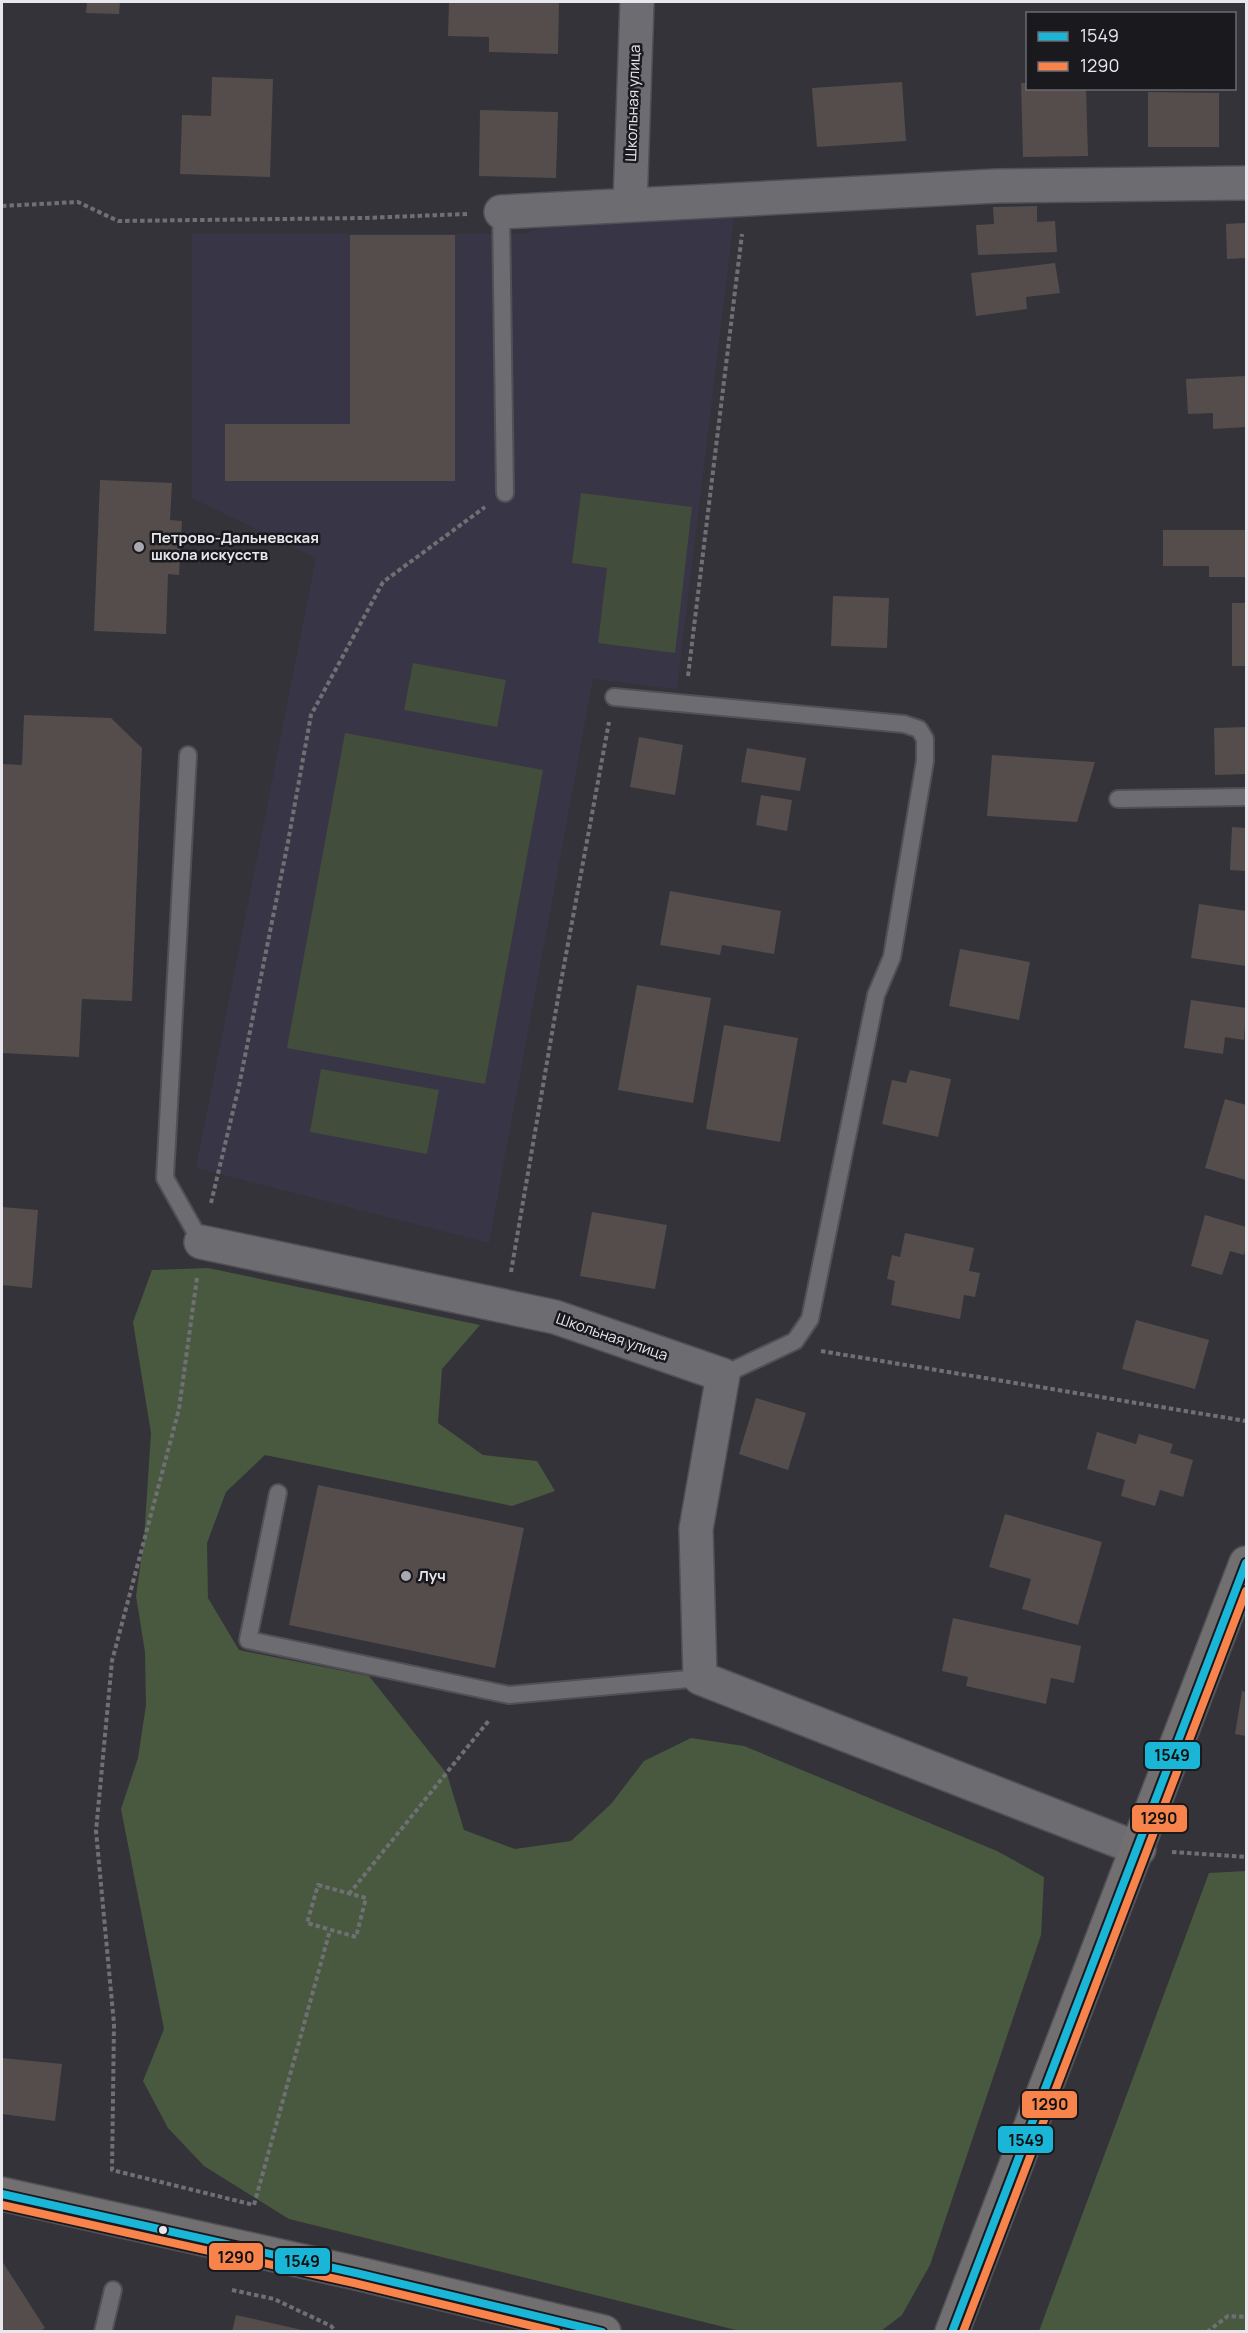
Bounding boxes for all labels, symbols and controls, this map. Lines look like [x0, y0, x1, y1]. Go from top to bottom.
legend [1026, 12, 1236, 90]
text: 1549 [1080, 23, 1119, 47]
street label: Школьная улица [620, 44, 645, 162]
text: 1290 [1080, 53, 1119, 77]
place label: Петрово-Дальневская школа искусств [151, 527, 319, 565]
marker: Петрово-Дальневская школа искусств [132, 540, 146, 554]
street label: Школьная улица [553, 1308, 671, 1366]
place label: Луч [418, 1565, 446, 1586]
marker: Луч [399, 1569, 413, 1583]
line badge: 1549 [1144, 1741, 1201, 1770]
text: 1549 [1154, 1744, 1190, 1766]
line badge: 1290 [1131, 1804, 1188, 1833]
text: 1290 [1140, 1807, 1178, 1829]
line badge: 1290 [1021, 2090, 1078, 2119]
text: 1290 [1031, 2093, 1069, 2115]
line badge: 1549 [997, 2125, 1054, 2154]
text: 1549 [1008, 2129, 1044, 2151]
unlabelled marker [157, 2224, 169, 2236]
line badge: 1290 [208, 2242, 264, 2271]
text: 1290 [217, 2246, 255, 2268]
line badge: 1549 [274, 2247, 331, 2275]
text: 1549 [284, 2250, 320, 2272]

